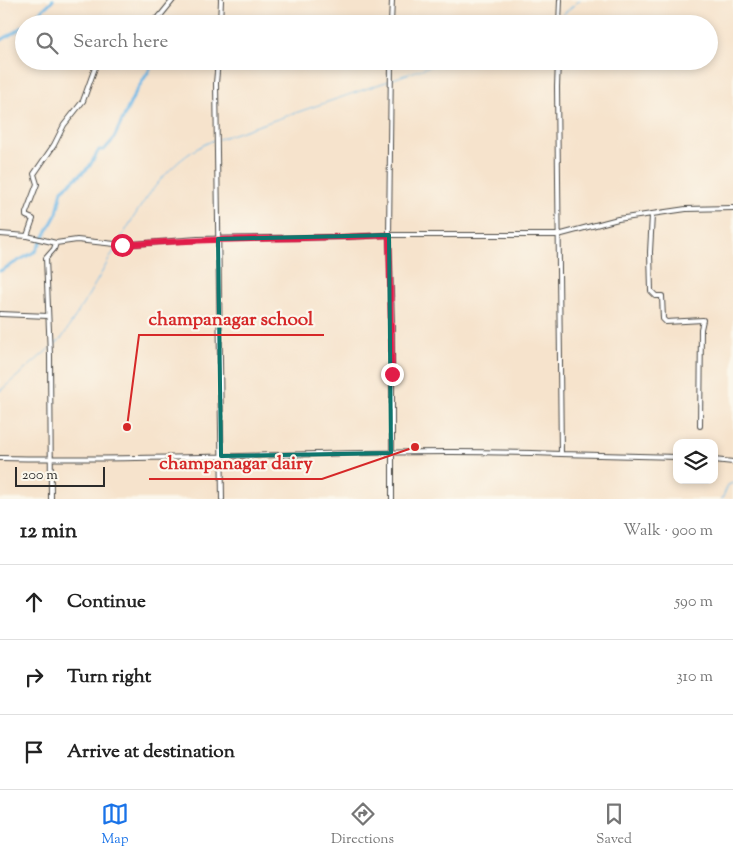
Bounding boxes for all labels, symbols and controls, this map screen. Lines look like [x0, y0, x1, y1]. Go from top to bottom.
search box [15, 15, 718, 70]
icon: search [33, 29, 61, 57]
text: Search here [73, 29, 168, 56]
route start [111, 234, 134, 257]
callout: champanagar school [139, 301, 324, 335]
text: champanagar school [149, 307, 314, 334]
route end [381, 363, 404, 386]
map controls [673, 439, 718, 484]
button: layers [673, 439, 718, 484]
callout: champanagar dairy [149, 445, 322, 479]
text: champanagar dairy [159, 451, 313, 478]
scale bar [15, 464, 105, 487]
text: 200 m [22, 466, 58, 486]
text: 12 min [20, 517, 77, 547]
text: Walk · 900 m [623, 520, 713, 543]
icon: ahead [20, 588, 48, 616]
text: Continue [67, 589, 146, 616]
text: 590 m [675, 591, 713, 614]
icon: right [20, 663, 48, 691]
text: Turn right [67, 664, 151, 691]
text: 310 m [676, 666, 713, 689]
icon: arrive [20, 738, 48, 766]
text: Arrive at destination [67, 739, 235, 766]
tab: Map [101, 800, 129, 850]
tab: Directions [331, 800, 394, 850]
tab: Saved [596, 800, 632, 850]

